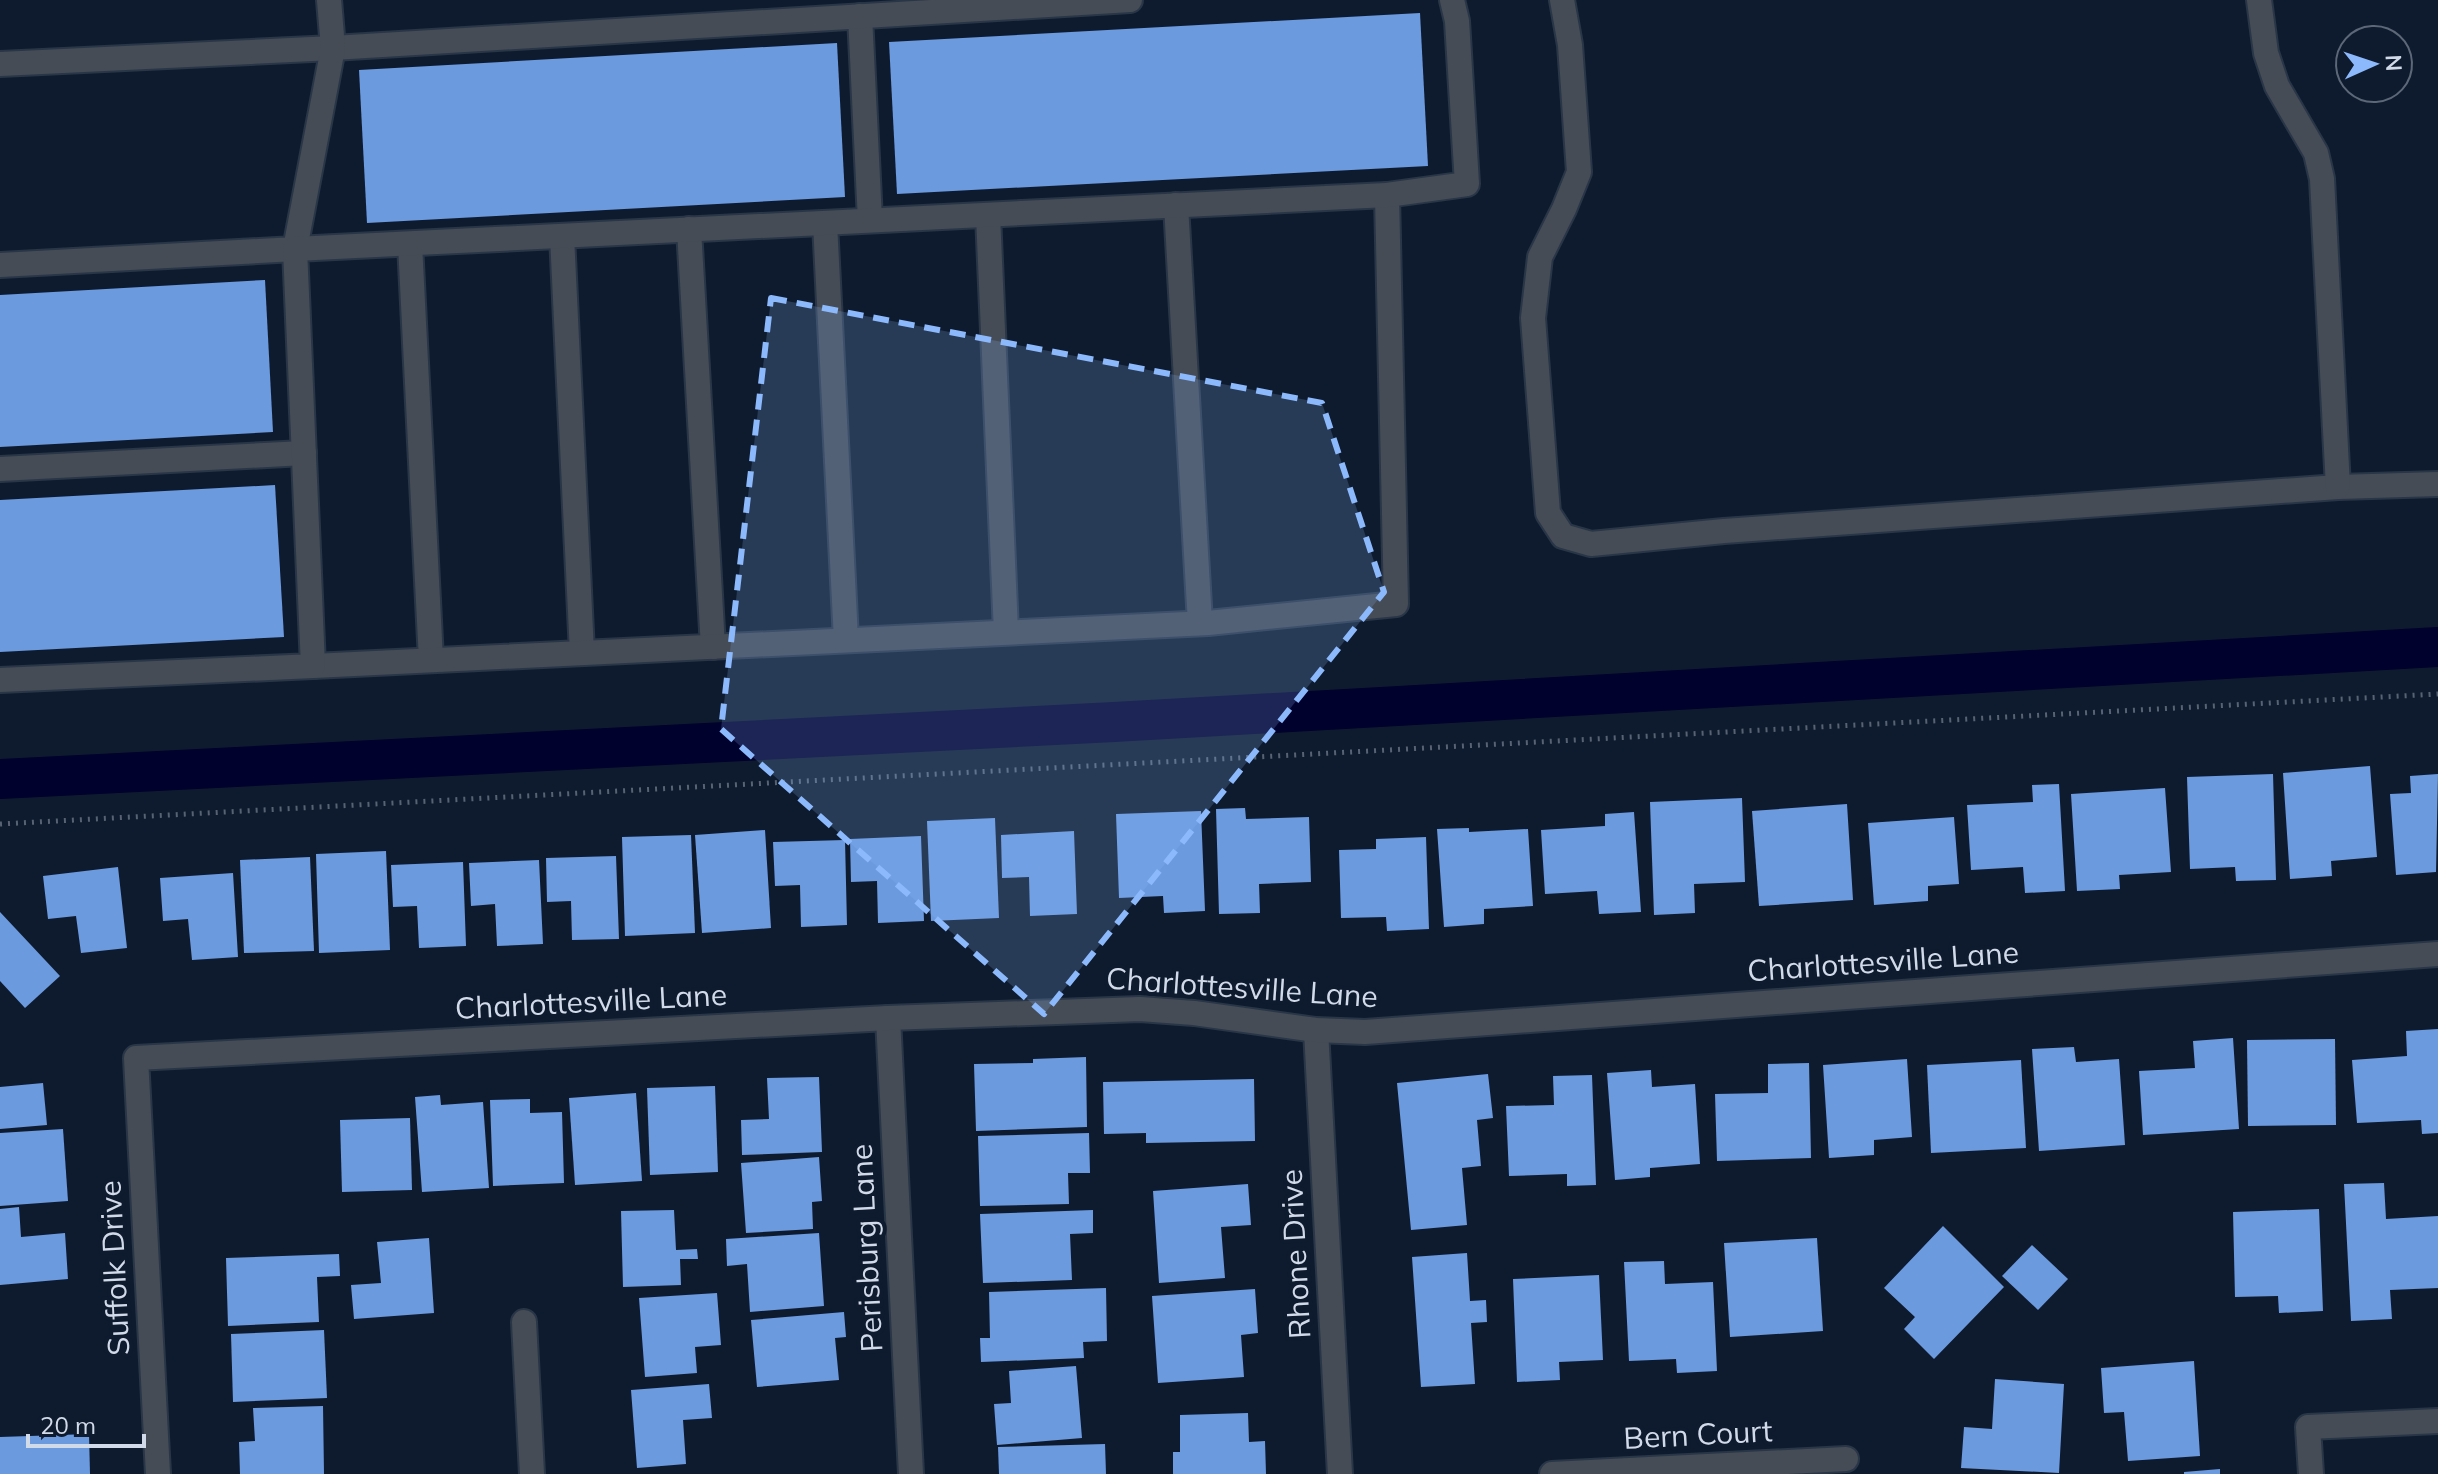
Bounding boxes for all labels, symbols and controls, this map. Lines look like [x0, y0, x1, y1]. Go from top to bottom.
north arrow [2334, 24, 2414, 104]
text: N [2380, 54, 2408, 72]
street label: Charlottesville Lane [1746, 933, 2020, 989]
street label: Charlottesville Lane [1105, 959, 1379, 1015]
street label: Charlottesville Lane [454, 975, 728, 1027]
street label: Perisburg Lane [842, 1143, 890, 1353]
street label: Rhone Drive [1272, 1168, 1318, 1340]
street label: Suffolk Drive [90, 1179, 138, 1357]
scale bar [28, 1398, 144, 1448]
text: 20 m [40, 1410, 96, 1440]
street label: Bern Court [1622, 1411, 1773, 1457]

